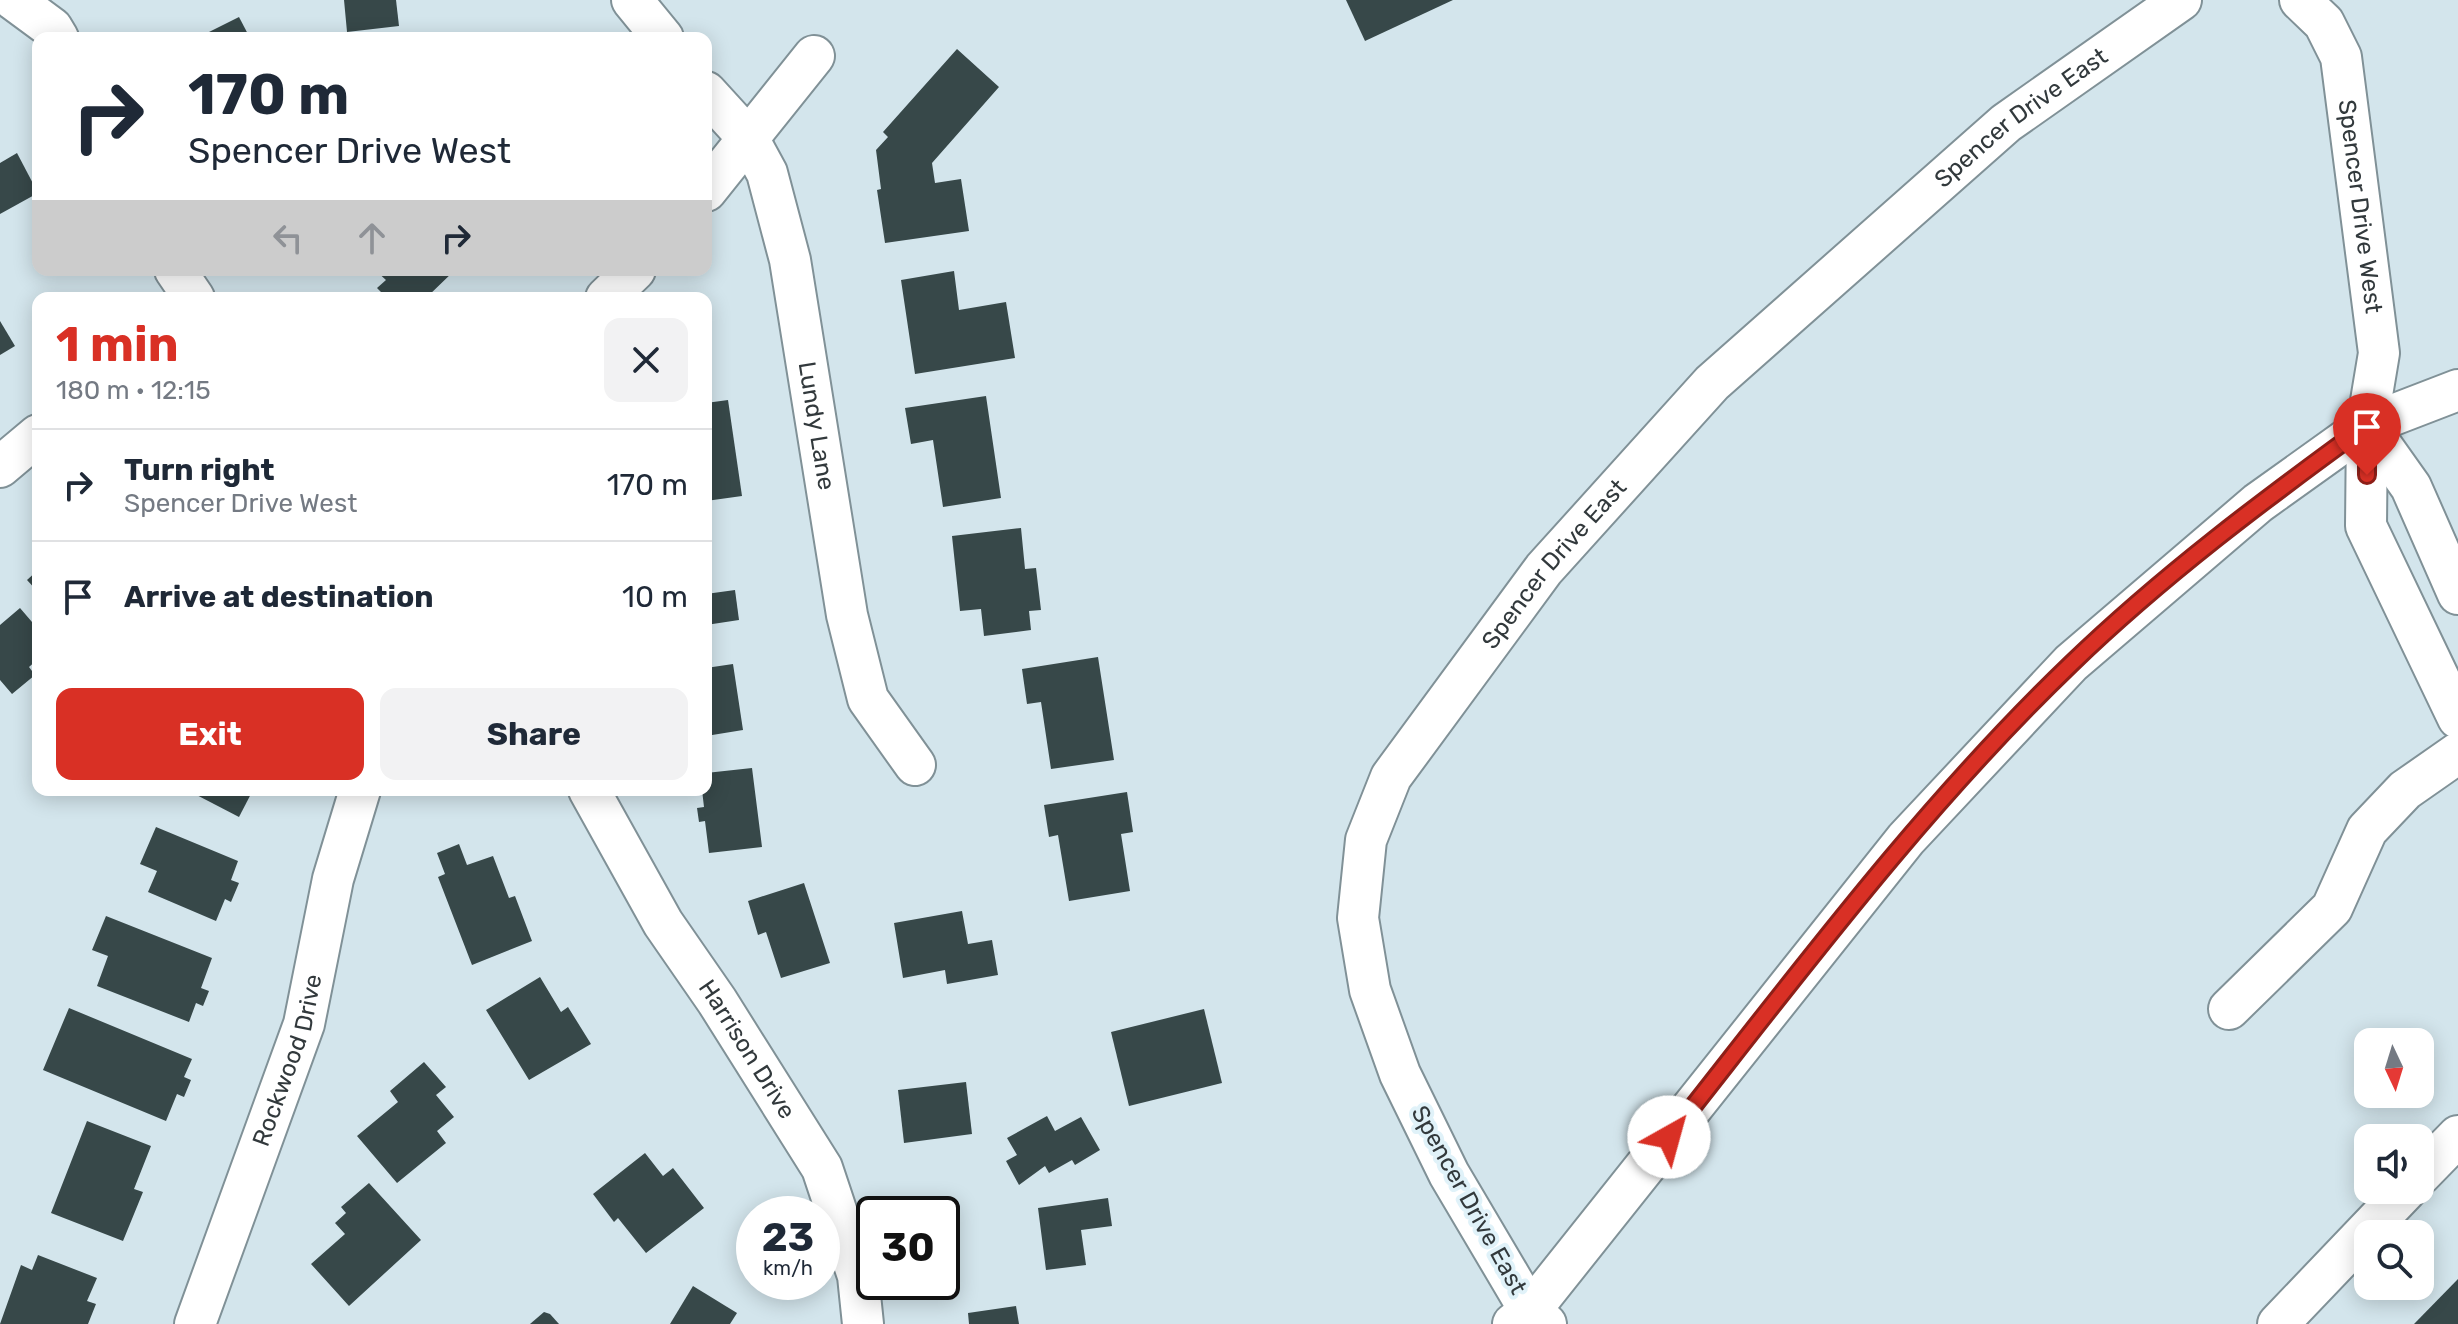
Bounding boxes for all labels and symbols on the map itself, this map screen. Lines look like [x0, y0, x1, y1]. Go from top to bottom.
street label: Spencer Drive East [1929, 42, 2113, 194]
street label: Spencer Drive West [2333, 98, 2388, 315]
street label: Lundy Lane [793, 360, 841, 492]
pin [2333, 393, 2401, 475]
street label: Spencer Drive East [1476, 473, 1632, 654]
street label: Rockwood Drive [247, 972, 328, 1150]
street label: Harrison Drive [693, 975, 801, 1124]
north arrow [2354, 1028, 2434, 1108]
position arrow [1627, 1095, 1711, 1179]
street label: Spencer Drive East [1406, 1101, 1532, 1299]
speed limit sign: 30 [856, 1196, 960, 1300]

